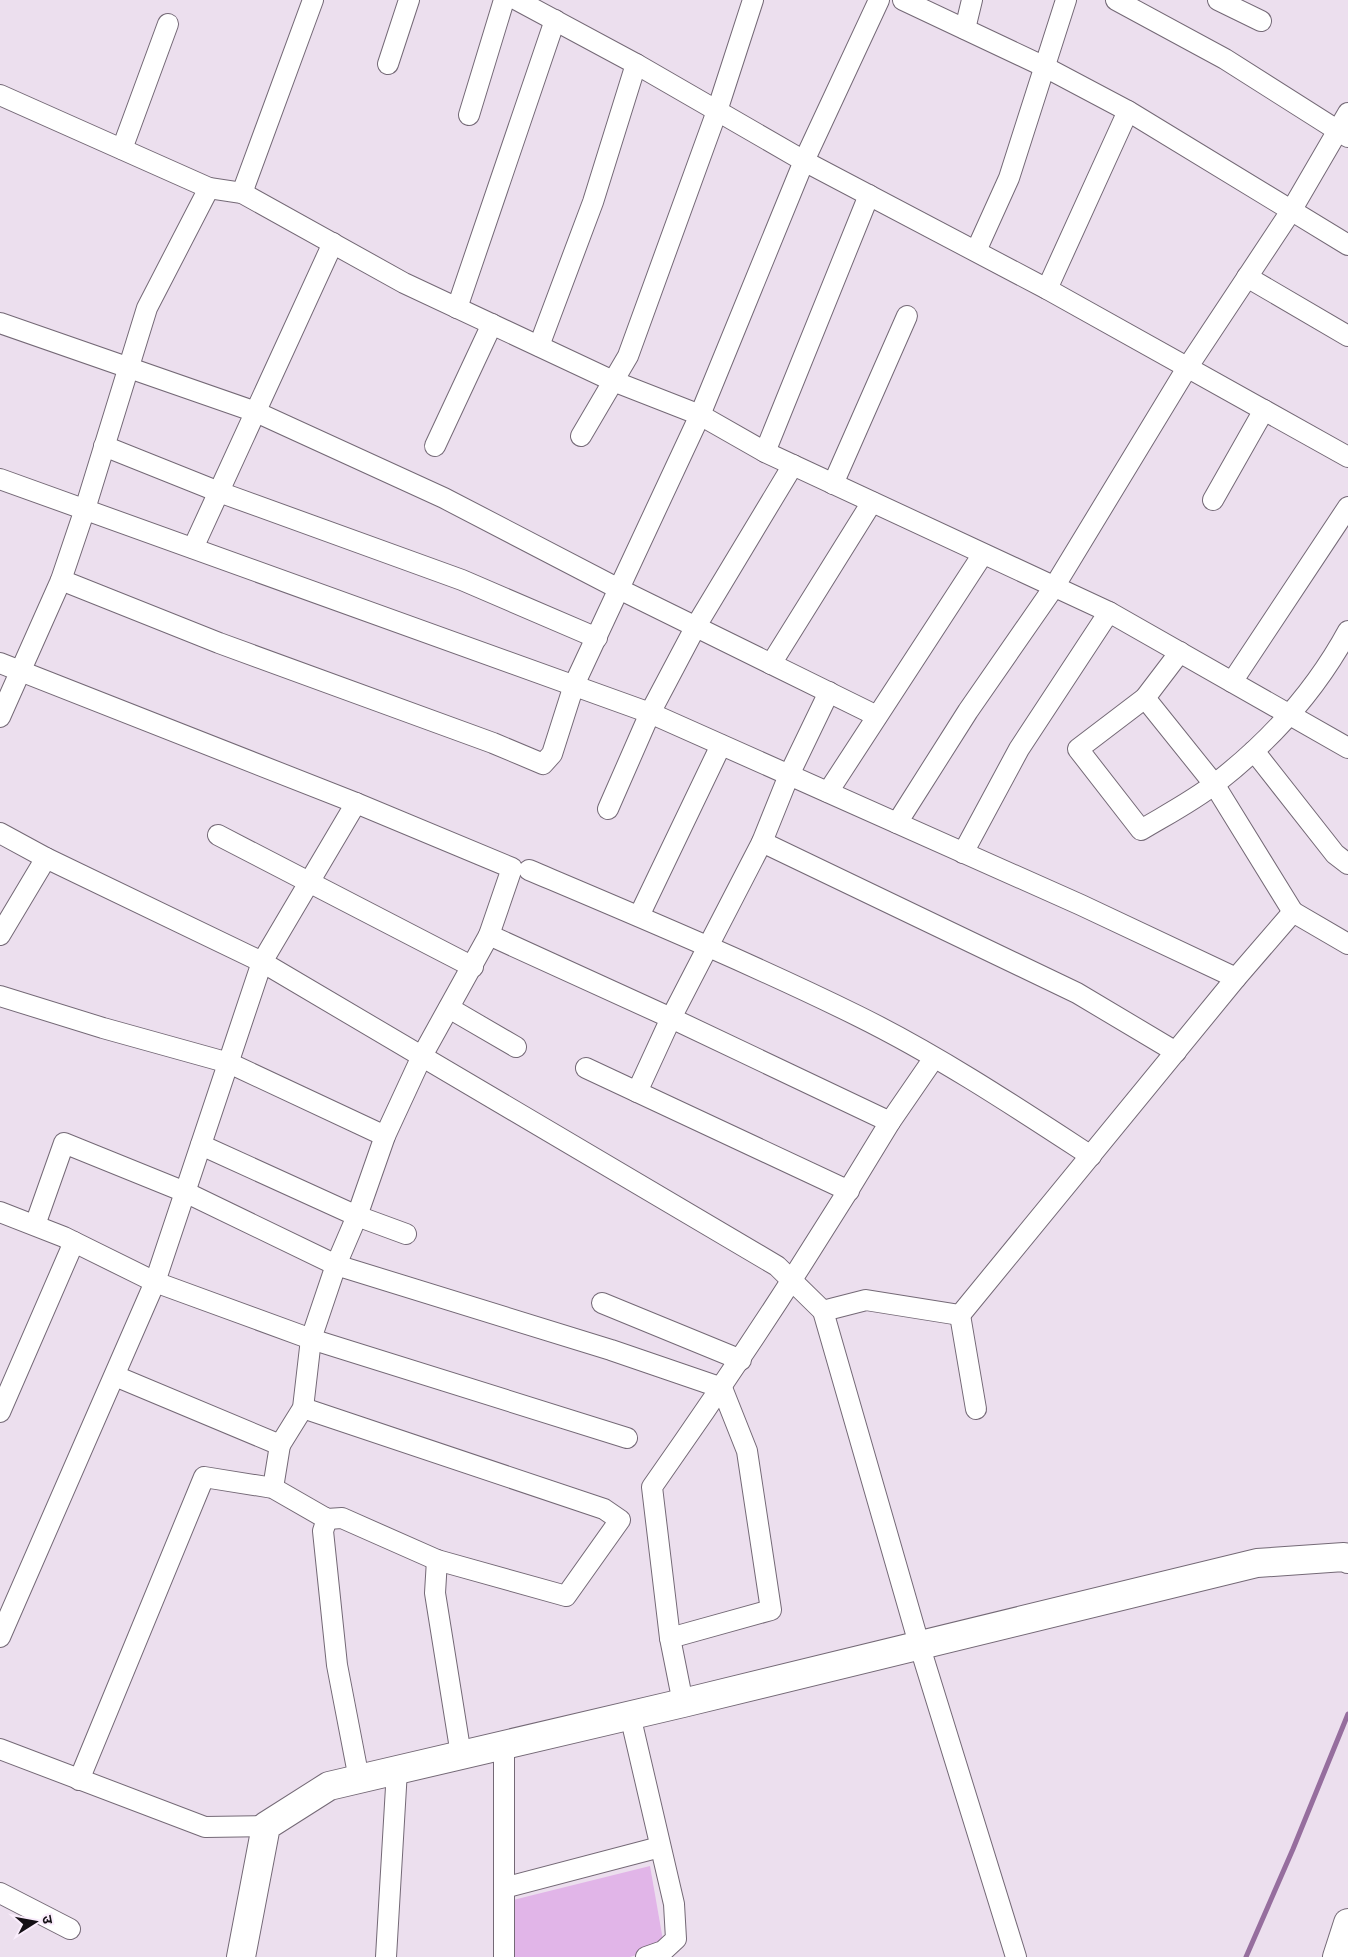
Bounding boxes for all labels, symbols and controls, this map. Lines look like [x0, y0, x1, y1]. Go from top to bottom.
north arrow [10, 1897, 60, 1947]
text: उ [38, 1914, 57, 1926]

